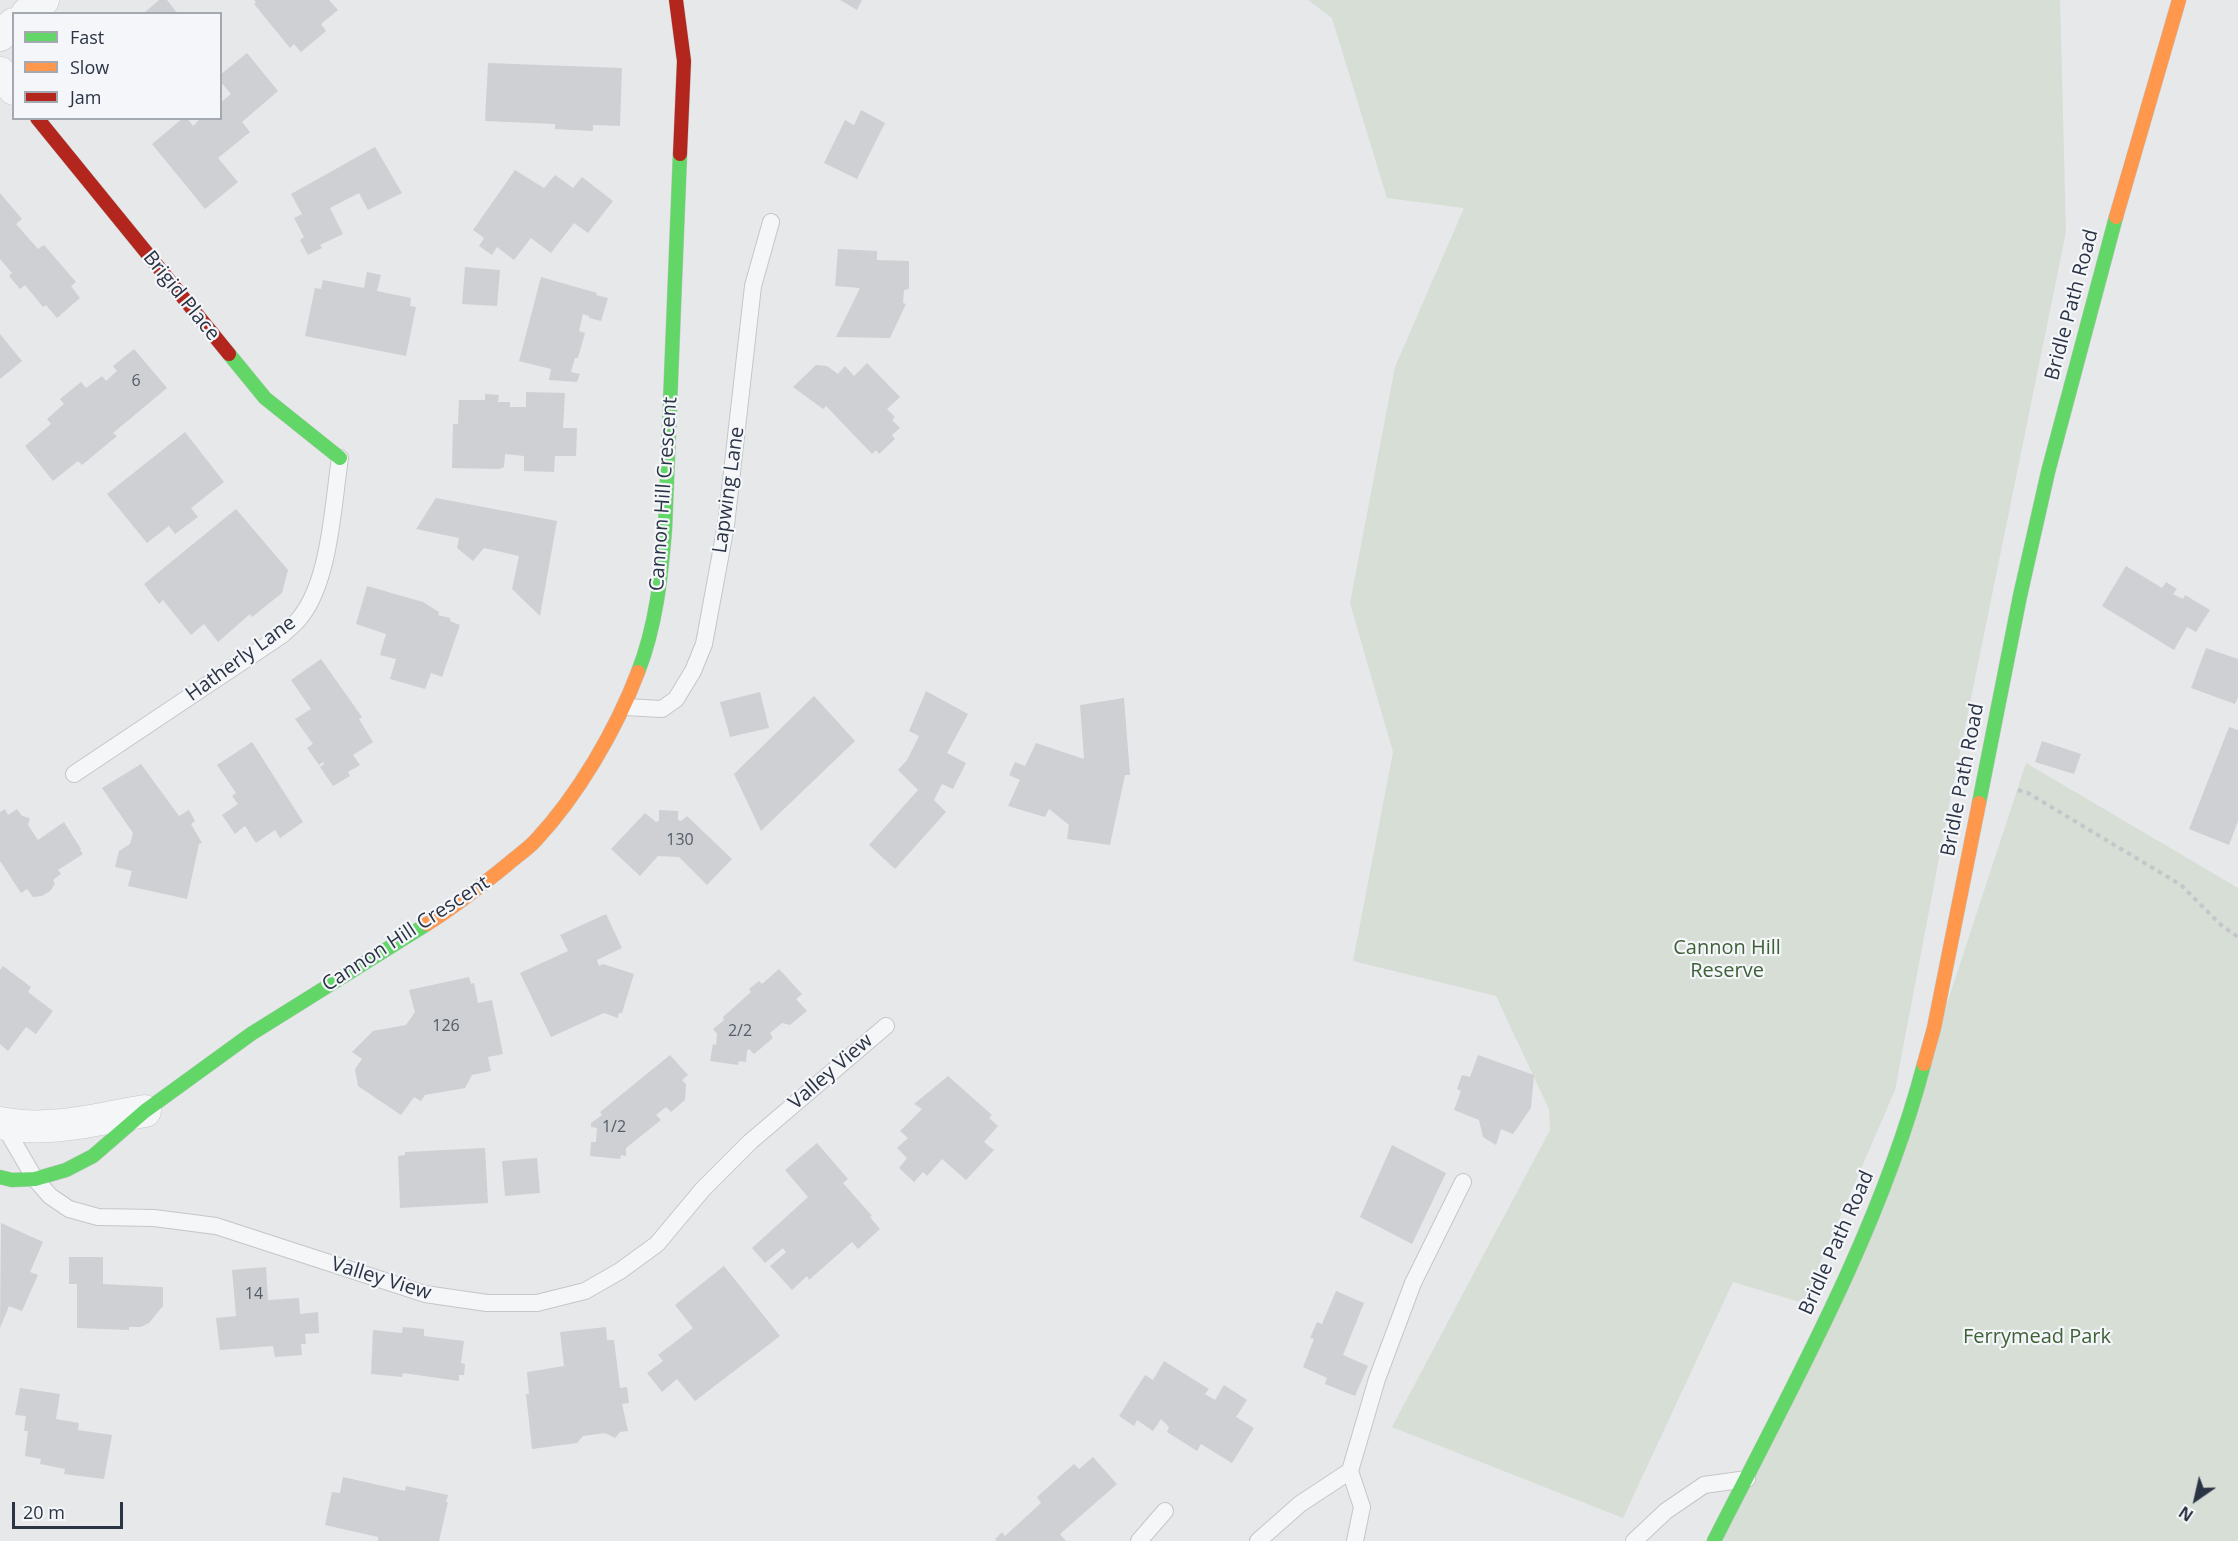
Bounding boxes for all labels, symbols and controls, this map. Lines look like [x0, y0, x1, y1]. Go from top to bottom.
legend [12, 12, 222, 120]
text: Fast [70, 25, 104, 49]
text: Slow [70, 55, 109, 79]
text: Jam [70, 85, 102, 109]
street label: Bridle Path Road [2040, 227, 2104, 383]
street label: Brigid Place [138, 246, 224, 346]
house number: 6 [131, 371, 141, 391]
street label: Cannon Hill Crescent [645, 396, 683, 592]
street label: Lapwing Lane [708, 425, 750, 555]
street label: Hatherly Lane [181, 611, 301, 707]
street label: Bridle Path Road [1936, 701, 1990, 859]
house number: 130 [666, 830, 694, 850]
street label: Cannon Hill Crescent [318, 871, 494, 997]
park label: Cannon Hill Reserve [1673, 936, 1781, 983]
house number: 126 [432, 1016, 460, 1036]
house number: 2/2 [728, 1021, 752, 1041]
street label: Valley View [784, 1029, 878, 1115]
house number: 1/2 [602, 1117, 626, 1137]
street label: Bridle Path Road [1794, 1167, 1880, 1319]
street label: Valley View [328, 1252, 434, 1306]
house number: 14 [245, 1284, 263, 1304]
park label: Ferrymead Park [1963, 1325, 2111, 1349]
north arrow [2166, 1469, 2226, 1529]
scale bar [15, 1490, 126, 1528]
text: 20 m [23, 1500, 65, 1524]
text: N [2174, 1501, 2197, 1527]

